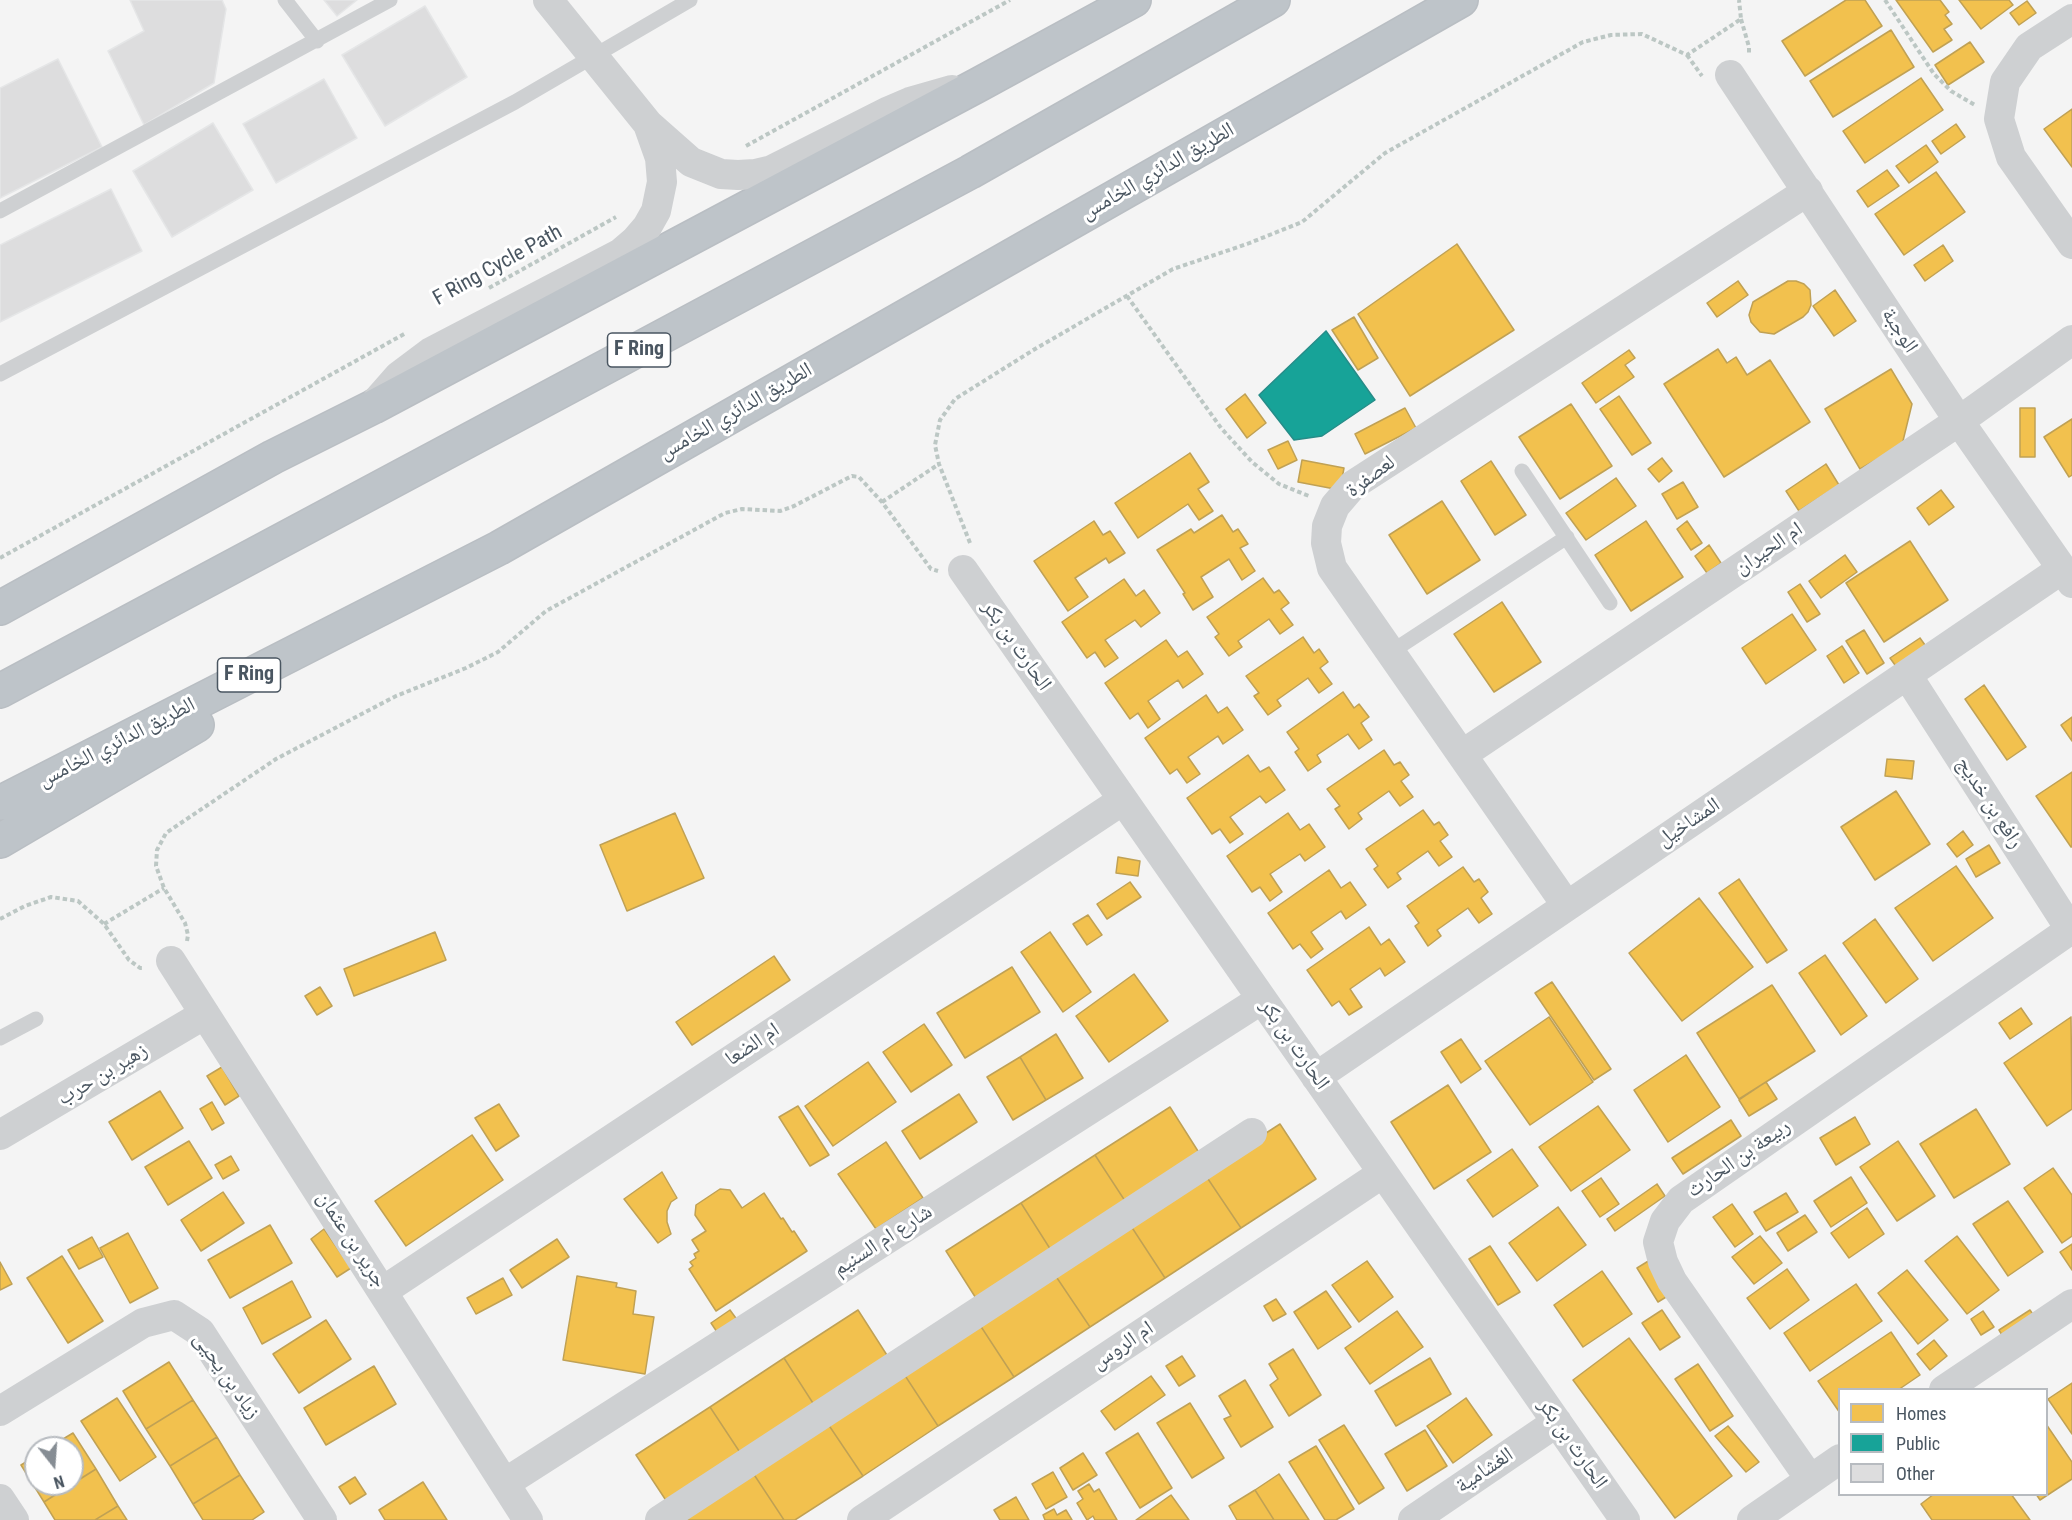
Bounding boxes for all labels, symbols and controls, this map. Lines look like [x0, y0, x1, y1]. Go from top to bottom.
street label: الطريق الدائري الخامس [1077, 118, 1239, 226]
street label: F Ring Cycle Path [429, 220, 567, 312]
street label: الوجبة [1875, 304, 1923, 358]
road number: F Ring [608, 333, 670, 367]
street label: الطريق الدائري الخامس [655, 358, 817, 466]
street label: لعصفرة [1342, 450, 1400, 504]
street label: ام الحيران [1730, 517, 1808, 581]
street label: الحارث بن بكر [976, 596, 1056, 696]
road number: F Ring [218, 658, 280, 692]
street label: الطريق الدائري الخامس [34, 693, 200, 793]
street label: رافع بن خديج [1950, 752, 2028, 854]
street label: المشاخيل [1653, 793, 1725, 853]
street label: الحارث بن بكر [1254, 995, 1334, 1095]
street label: ام الضعا [721, 1018, 785, 1072]
street label: زهير بن حرب [53, 1038, 153, 1112]
street label: ربيعة بن الحارث [1682, 1114, 1796, 1204]
street label: جرير بن عثمان [311, 1187, 391, 1293]
street label: شارع ام السنيم [829, 1200, 937, 1282]
street label: ام الروس [1087, 1316, 1159, 1376]
street label: زياد بن يحيى [187, 1328, 265, 1424]
legend [1838, 1388, 2048, 1496]
street label: الحارث بن بكر [1532, 1394, 1612, 1494]
text: Homes [1896, 1403, 1946, 1424]
text: Public [1896, 1433, 1940, 1454]
north arrow [24, 1436, 84, 1496]
street label: الغشامية [1451, 1443, 1519, 1499]
text: Other [1896, 1463, 1935, 1484]
text: N [51, 1471, 66, 1492]

